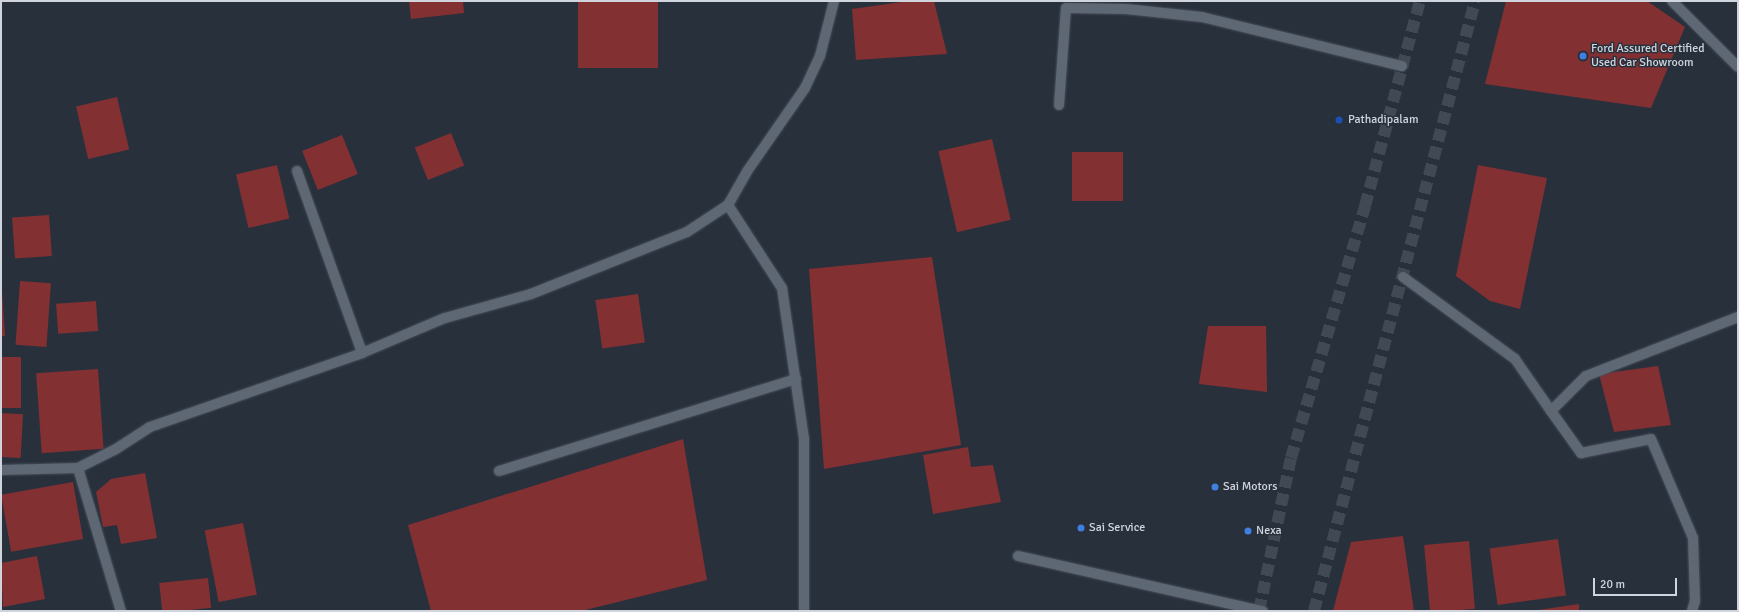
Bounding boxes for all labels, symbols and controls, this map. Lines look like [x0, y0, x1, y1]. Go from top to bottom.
place label: Ford Assured Certified Used Car Showroom [1591, 42, 1705, 70]
marker: Ford Assured Certified Used Car Showroom [1578, 51, 1588, 61]
place label: Pathadipalam [1348, 113, 1418, 127]
marker: Pathadipalam [1333, 114, 1345, 126]
place label: Sai Motors [1223, 480, 1277, 494]
marker: Sai Motors [1210, 482, 1220, 492]
place label: Sai Service [1089, 521, 1145, 535]
marker: Sai Service [1076, 523, 1086, 533]
place label: Nexa [1256, 524, 1282, 538]
marker: Nexa [1243, 526, 1253, 536]
scale bar [1595, 570, 1679, 596]
text: 20 m [1600, 577, 1625, 592]

